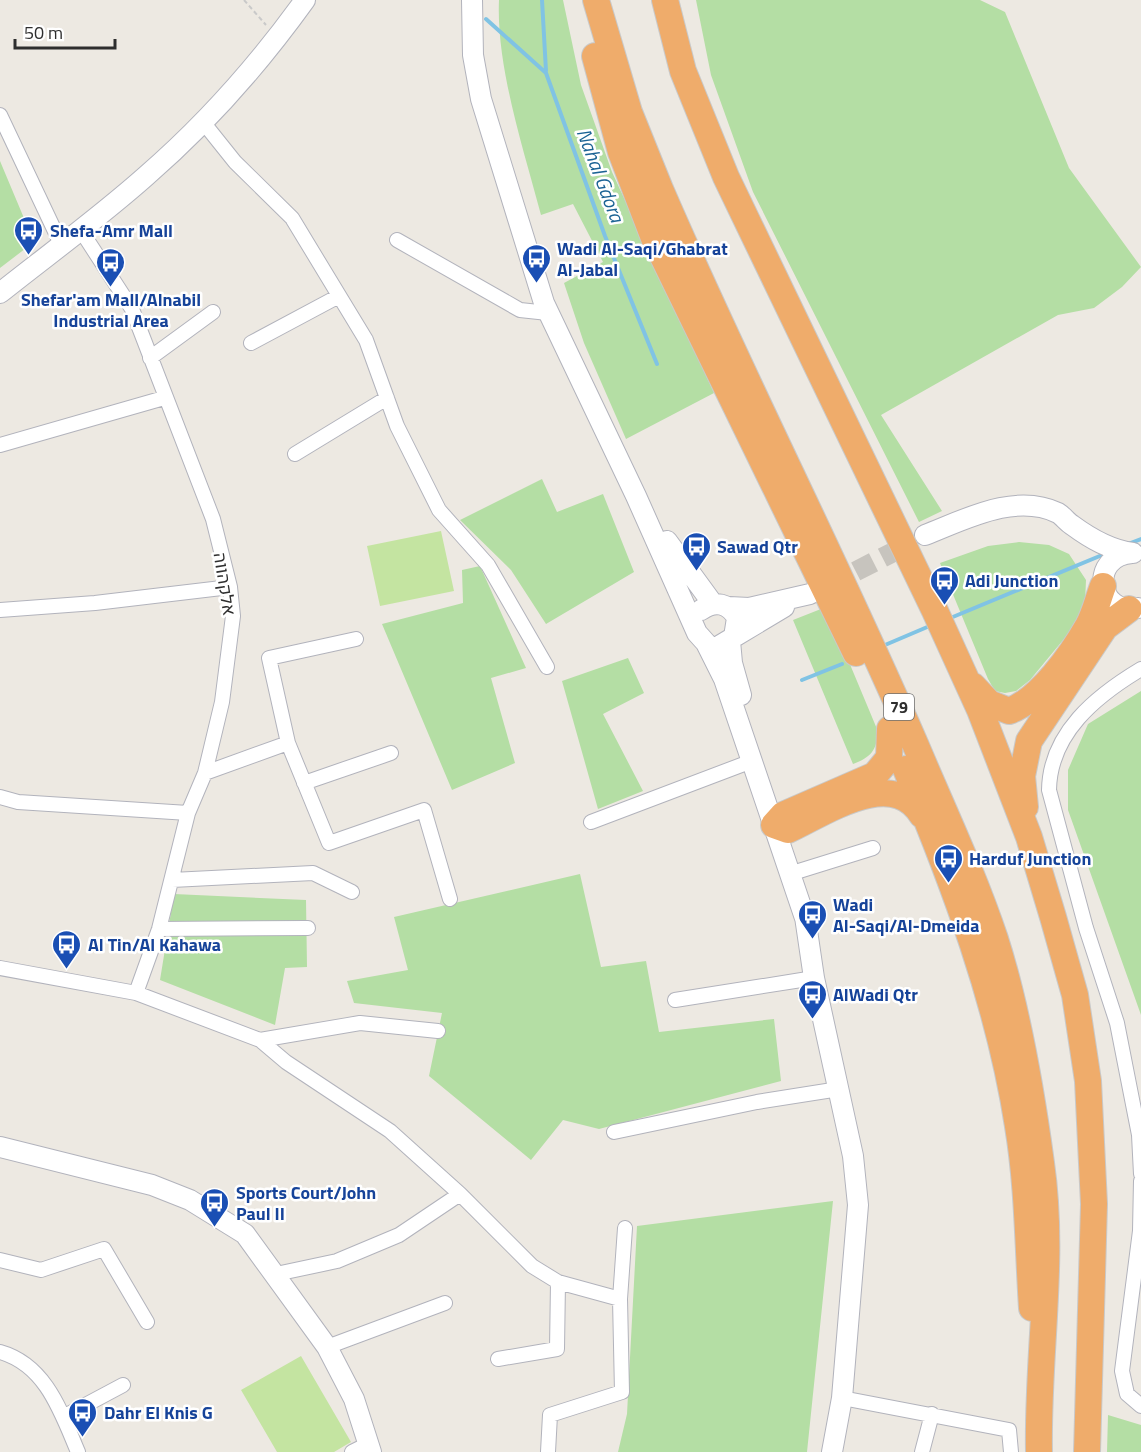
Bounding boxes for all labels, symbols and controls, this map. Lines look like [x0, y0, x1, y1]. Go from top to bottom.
scale bar [15, 12, 116, 50]
text: 50 m [24, 19, 63, 46]
water label: Nahal Gdora [569, 123, 633, 227]
bus stop icon: Shefa-Amr Mall [13, 214, 45, 256]
place label: Shefa-Amr Mall [50, 217, 173, 244]
place label: Wadi Al-Saqi/Ghabrat Al-Jabal [557, 235, 728, 283]
bus stop icon: Wadi Al-Saqi/Ghabrat Al-Jabal [520, 242, 552, 284]
bus stop icon: Shefar'am Mall/Alnabil Industrial Area [95, 246, 127, 288]
place label: Shefar'am Mall/Alnabil Industrial Area [21, 286, 201, 334]
bus stop icon: Sawad Qtr [680, 530, 712, 572]
place label: Sawad Qtr [717, 533, 798, 560]
street label: אלקהווה [207, 550, 243, 618]
bus stop icon: Adi Junction [928, 564, 960, 606]
place label: Adi Junction [965, 567, 1058, 594]
road number: 79 [884, 694, 914, 720]
bus stop icon: Harduf Junction [932, 842, 964, 884]
place label: Harduf Junction [969, 845, 1091, 872]
place label: Wadi Al-Saqi/Al-Dmeida [833, 891, 979, 939]
bus stop icon: Wadi Al-Saqi/Al-Dmeida [796, 898, 828, 940]
bus stop icon: Al Tin/Al Kahawa [51, 928, 83, 970]
place label: Al Tin/Al Kahawa [88, 931, 221, 958]
bus stop icon: AlWadi Qtr [796, 978, 828, 1020]
place label: AlWadi Qtr [833, 981, 918, 1008]
place label: Sports Court/John Paul II [236, 1179, 376, 1227]
bus stop icon: Sports Court/John Paul II [199, 1186, 231, 1228]
bus stop icon: Dahr El Knis G [67, 1396, 99, 1438]
place label: Dahr El Knis G [104, 1399, 213, 1426]

